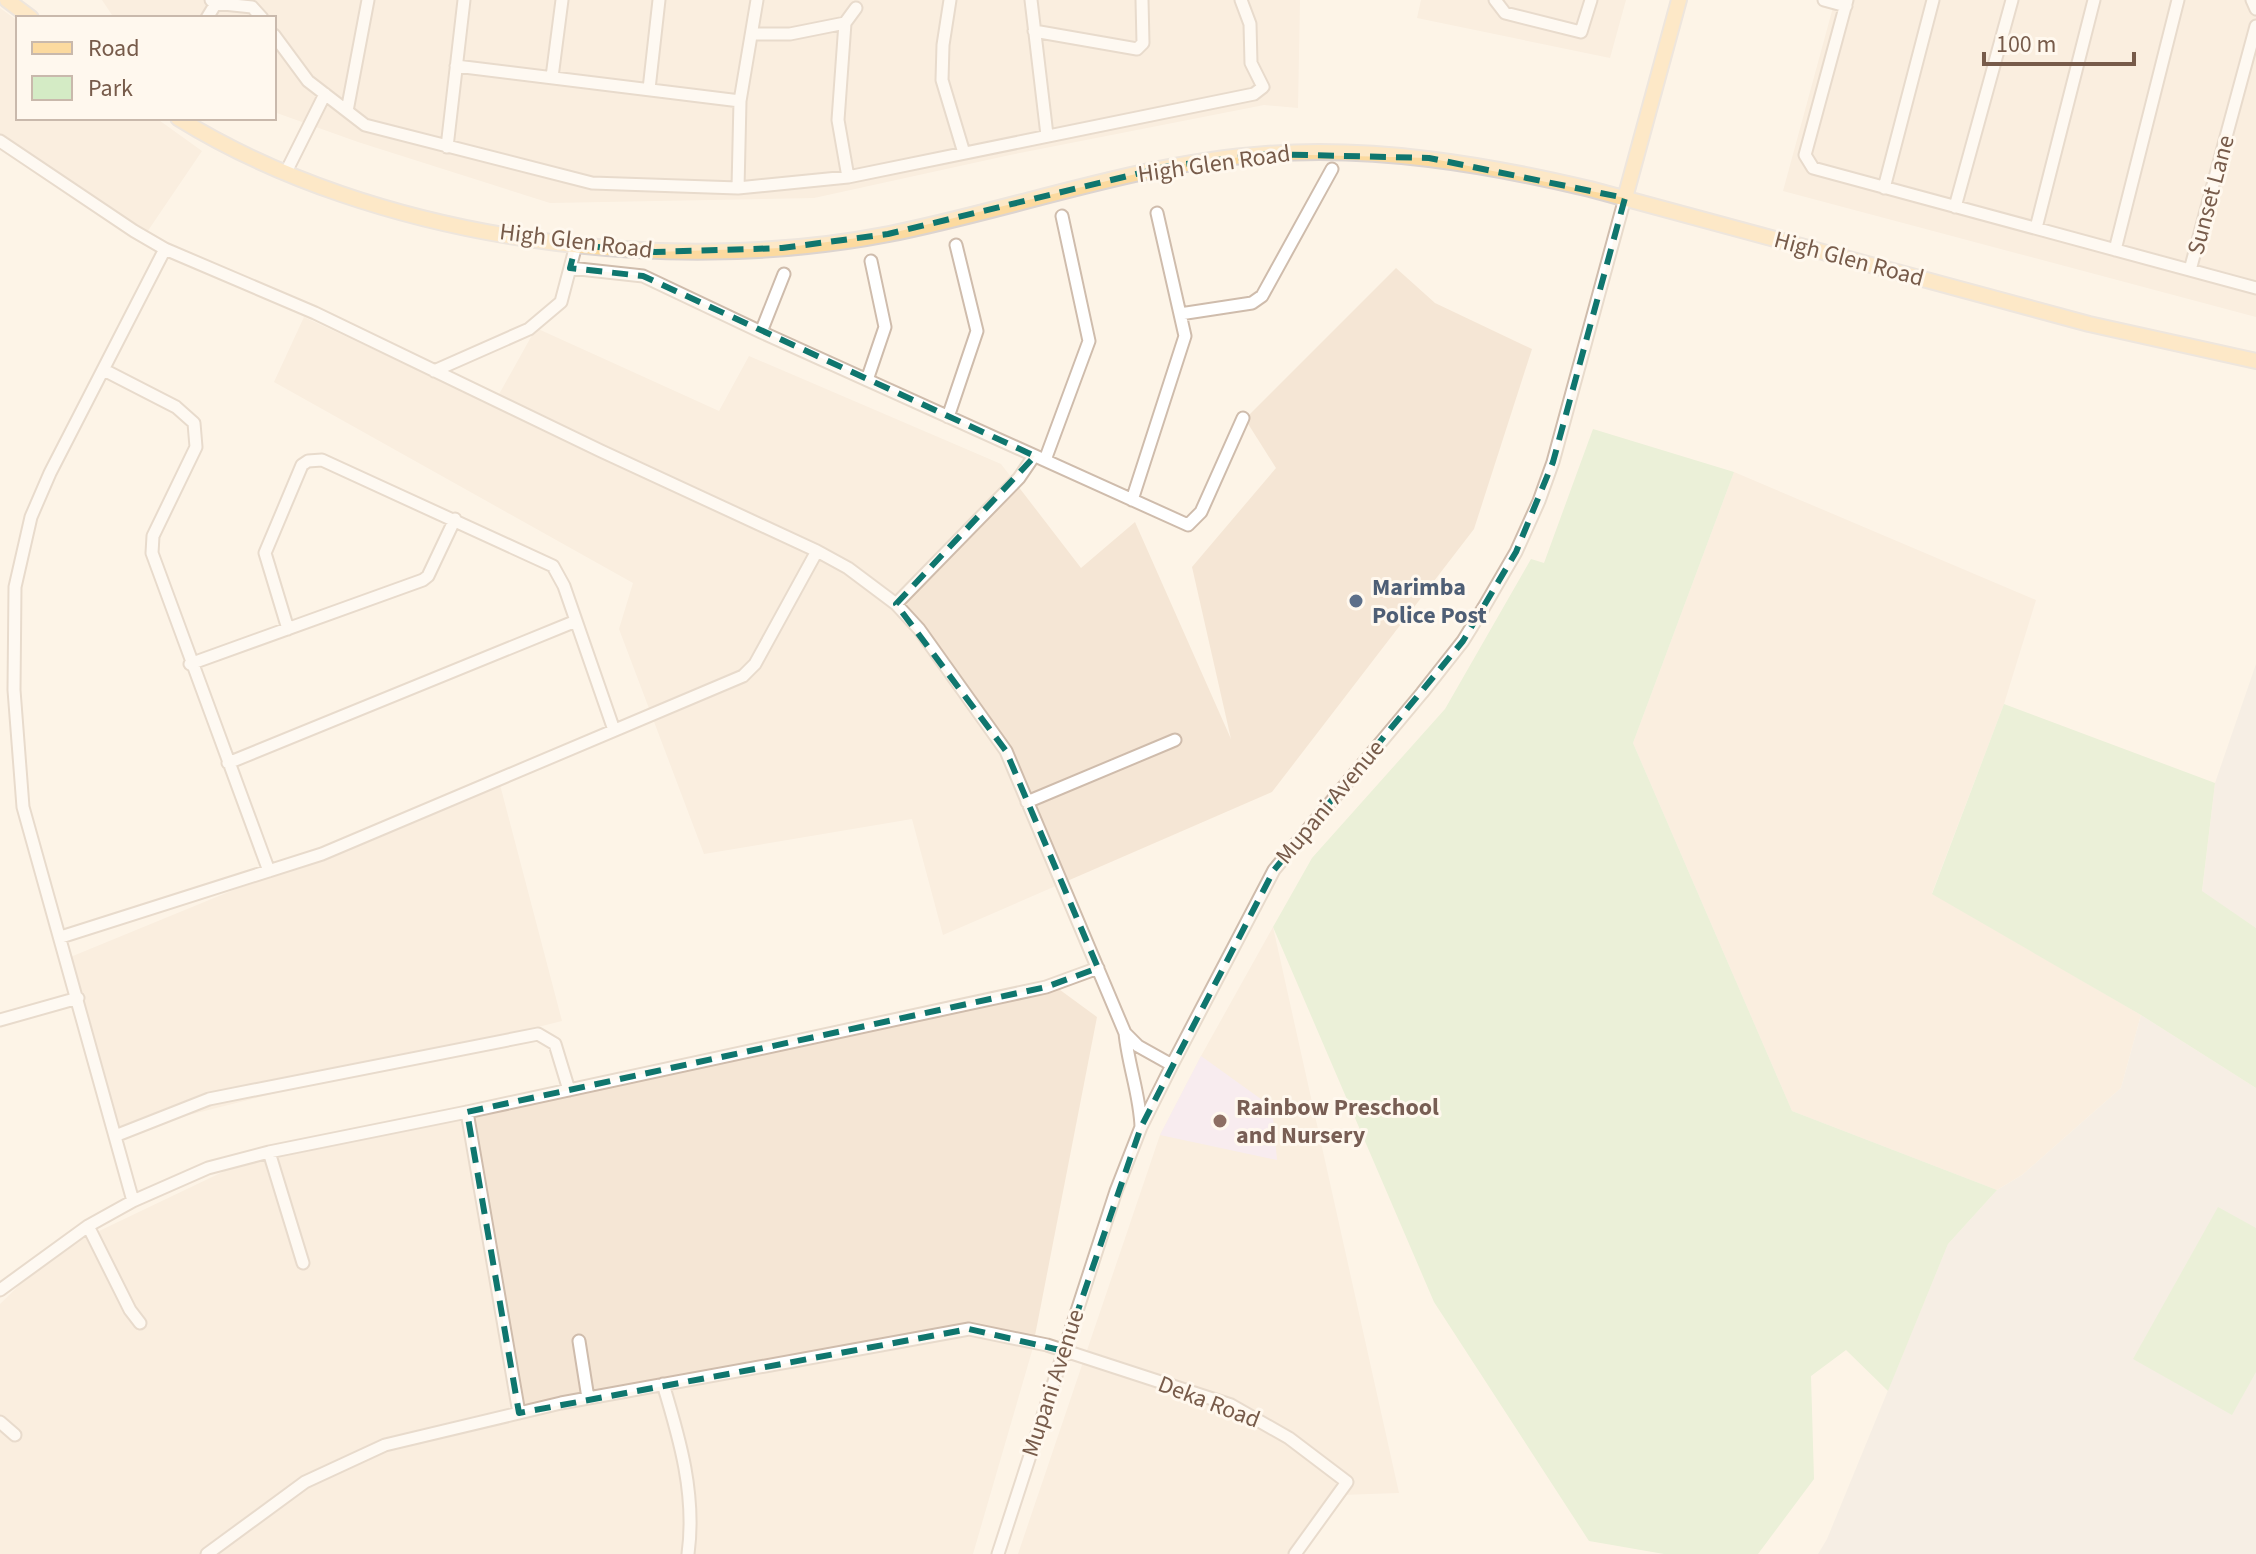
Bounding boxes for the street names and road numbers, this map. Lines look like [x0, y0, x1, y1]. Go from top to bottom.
street label: Sunset Lane [2178, 131, 2244, 259]
street label: High Glen Road [1135, 136, 1293, 192]
street label: High Glen Road [498, 214, 654, 268]
street label: High Glen Road [1770, 222, 1928, 296]
street label: Mupani Avenue [1267, 732, 1393, 872]
street label: Mupani Avenue [1013, 1305, 1093, 1461]
street label: Deka Road [1153, 1367, 1265, 1437]

